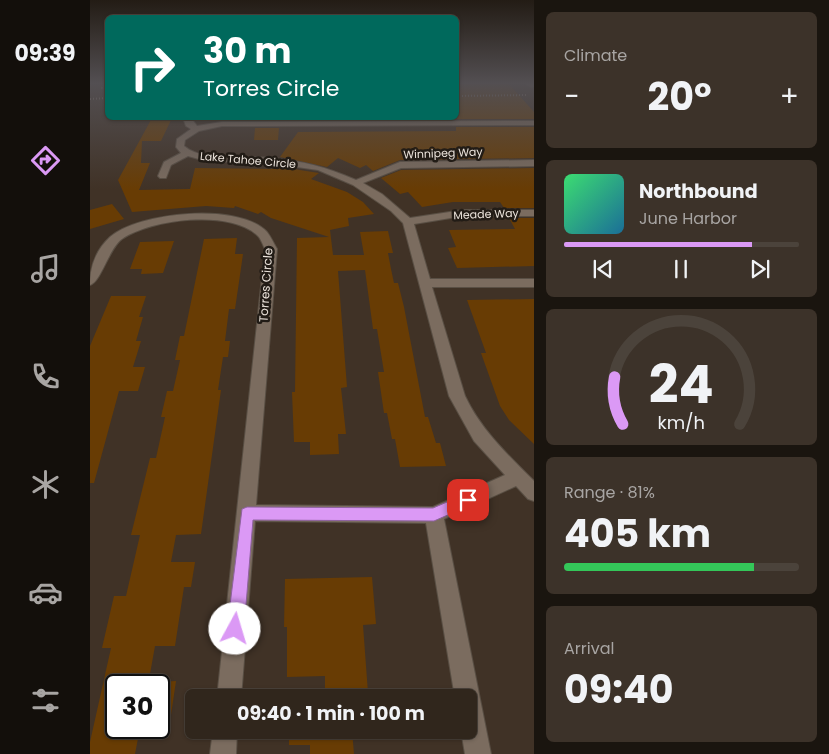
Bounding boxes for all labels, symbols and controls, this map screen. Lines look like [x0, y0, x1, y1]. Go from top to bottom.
text: 30 m [203, 26, 291, 75]
icon: right [120, 35, 185, 100]
text: 09:39 [15, 38, 75, 69]
text: Climate [564, 44, 627, 67]
text: 20° [648, 70, 712, 123]
text: Torres Circle [203, 73, 339, 104]
text: − [564, 77, 579, 116]
text: + [780, 77, 799, 116]
icon: directions [28, 143, 63, 178]
street label: Winnipeg Way [403, 144, 484, 162]
street label: Lake Tahoe Circle [199, 148, 297, 172]
text: Northbound [639, 178, 758, 205]
street label: Meade Way [453, 205, 520, 223]
text: June Harbor [639, 207, 737, 230]
street label: Torres Circle [254, 247, 277, 323]
icon: music [28, 251, 63, 286]
icon: previous [589, 255, 617, 283]
icon: pause [667, 255, 695, 283]
icon: next [746, 255, 774, 283]
text: 24 [649, 348, 714, 421]
icon: phone [28, 359, 63, 394]
text: km/h [658, 410, 705, 435]
icon: climate [28, 467, 63, 502]
pin [447, 479, 489, 521]
text: Range · 81% [564, 481, 655, 504]
icon: arrive [454, 486, 482, 514]
text: 405 km [564, 507, 711, 560]
icon: car [28, 575, 63, 610]
position arrow [208, 602, 260, 654]
text: Arrival [564, 637, 614, 660]
text: 09:40 [564, 663, 673, 716]
speed limit sign: 30 [105, 674, 170, 739]
icon: filters [28, 683, 63, 718]
text: 09:40 · 1 min · 100 m [237, 700, 425, 727]

